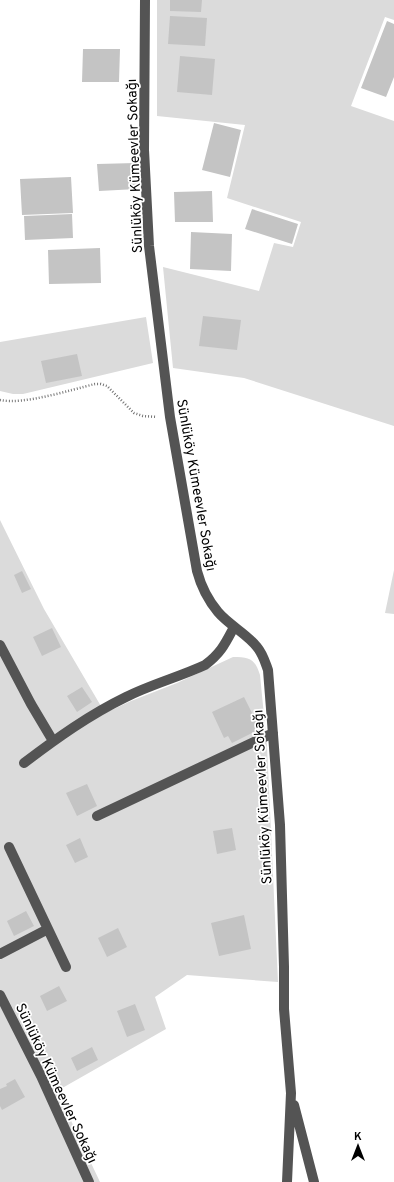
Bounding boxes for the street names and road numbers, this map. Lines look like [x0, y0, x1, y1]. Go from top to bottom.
street label: Sünlüköy Kümeevler Sokağı [124, 78, 147, 253]
street label: Sünlüköy Kümeevler Sokağı [172, 398, 219, 573]
street label: Sünlüköy Kümeevler Sokağı [250, 709, 277, 885]
street label: Sünlüköy Kümeevler Sokağı [11, 1001, 100, 1166]

